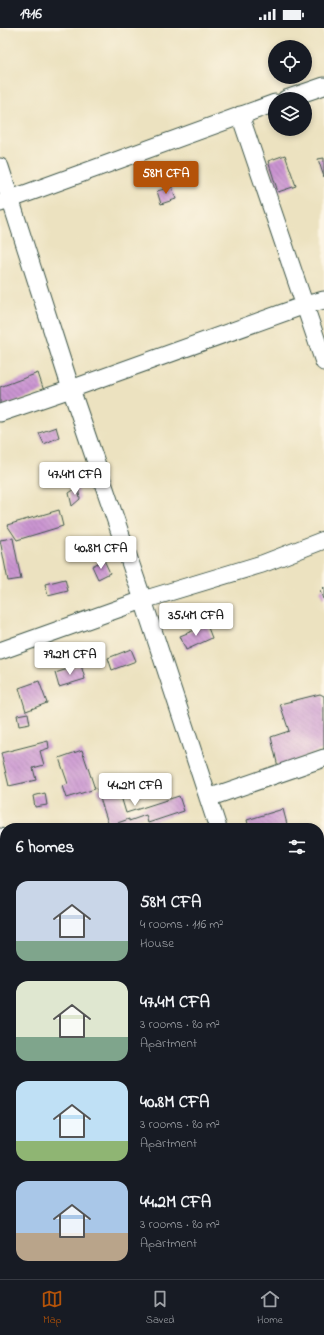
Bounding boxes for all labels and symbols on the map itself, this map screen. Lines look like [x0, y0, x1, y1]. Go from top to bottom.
pin: 58M CFA [129, 161, 203, 195]
pin: 47.4M CFA [29, 462, 121, 496]
pin: 40.8M CFA [55, 536, 147, 570]
pin: 35.4M CFA [150, 603, 242, 637]
pin: 79.2M CFA [24, 642, 116, 676]
pin: 44.2M CFA [89, 773, 181, 807]

